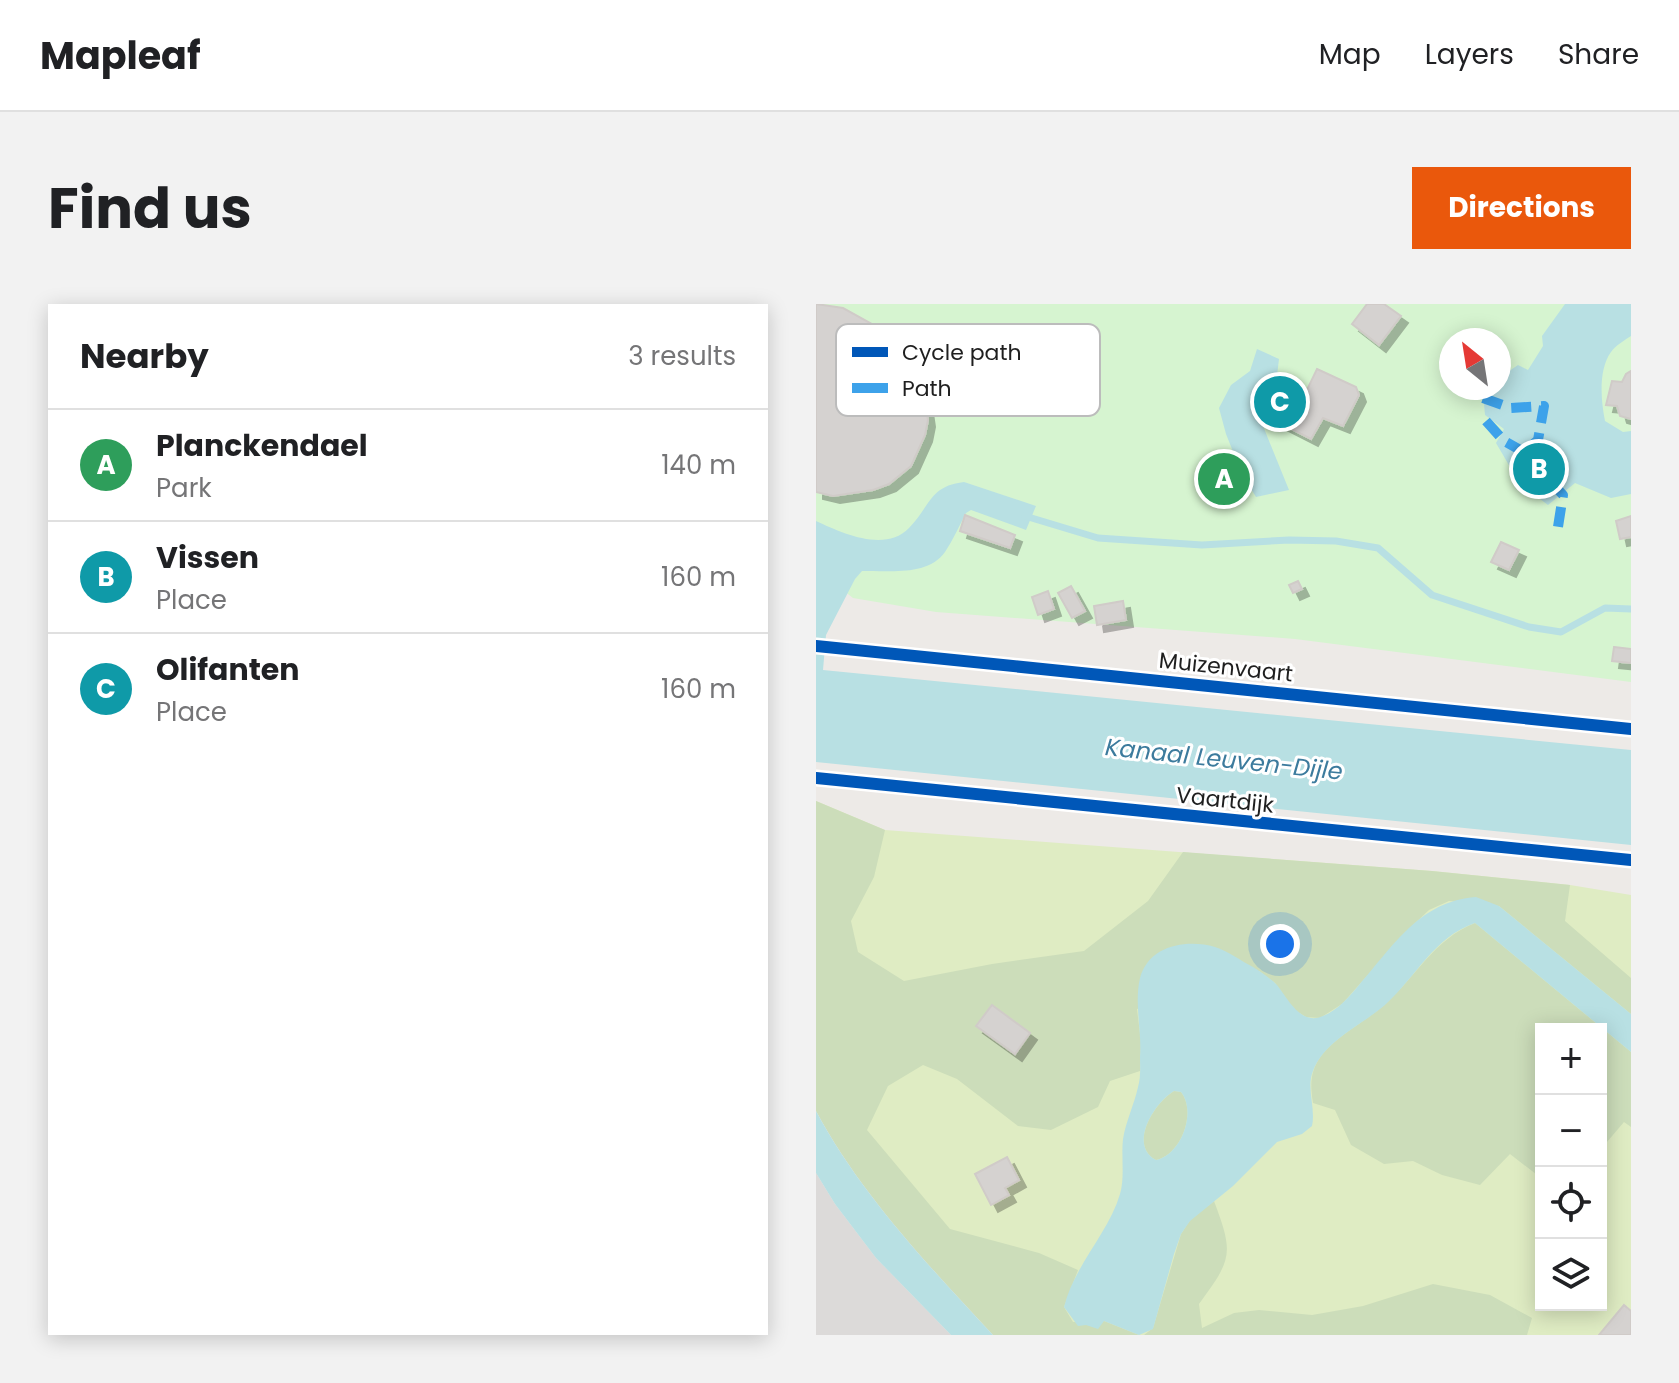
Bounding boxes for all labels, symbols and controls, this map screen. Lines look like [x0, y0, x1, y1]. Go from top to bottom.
text: Mapleaf [40, 29, 201, 82]
text: Map [1319, 35, 1381, 74]
text: Layers [1425, 35, 1514, 74]
text: Share [1558, 35, 1639, 74]
button: Directions [1412, 167, 1631, 249]
text: Find us [48, 169, 252, 248]
legend [836, 324, 1100, 416]
north arrow [1439, 328, 1511, 400]
text: Nearby [80, 332, 209, 380]
text: Cycle path [902, 337, 1021, 368]
text: 3 results [628, 338, 736, 374]
pin: C [1254, 372, 1306, 432]
text: Path [902, 373, 952, 404]
text: Planckendael [156, 424, 368, 467]
pin: B [1513, 439, 1565, 499]
text: A [96, 447, 116, 483]
text: 140 m [661, 447, 736, 483]
pin: A [1198, 449, 1250, 509]
text: Park [156, 470, 212, 506]
text: Vissen [156, 536, 259, 579]
text: B [97, 559, 115, 595]
text: 160 m [661, 559, 736, 595]
text: Place [156, 582, 227, 618]
street label: Muizenvaart [1158, 645, 1294, 689]
text: Olifanten [156, 648, 300, 691]
text: C [96, 671, 116, 707]
text: 160 m [661, 671, 736, 707]
text: Place [156, 694, 227, 730]
water label: Kanaal Leuven-Dijle [1104, 730, 1344, 788]
street label: Vaartdijk [1175, 779, 1276, 821]
your location [1260, 924, 1300, 964]
map controls [1535, 1023, 1607, 1311]
button: + [1535, 1023, 1607, 1095]
button: − [1535, 1095, 1607, 1167]
button: locate [1535, 1167, 1607, 1239]
button: layers [1535, 1239, 1607, 1311]

